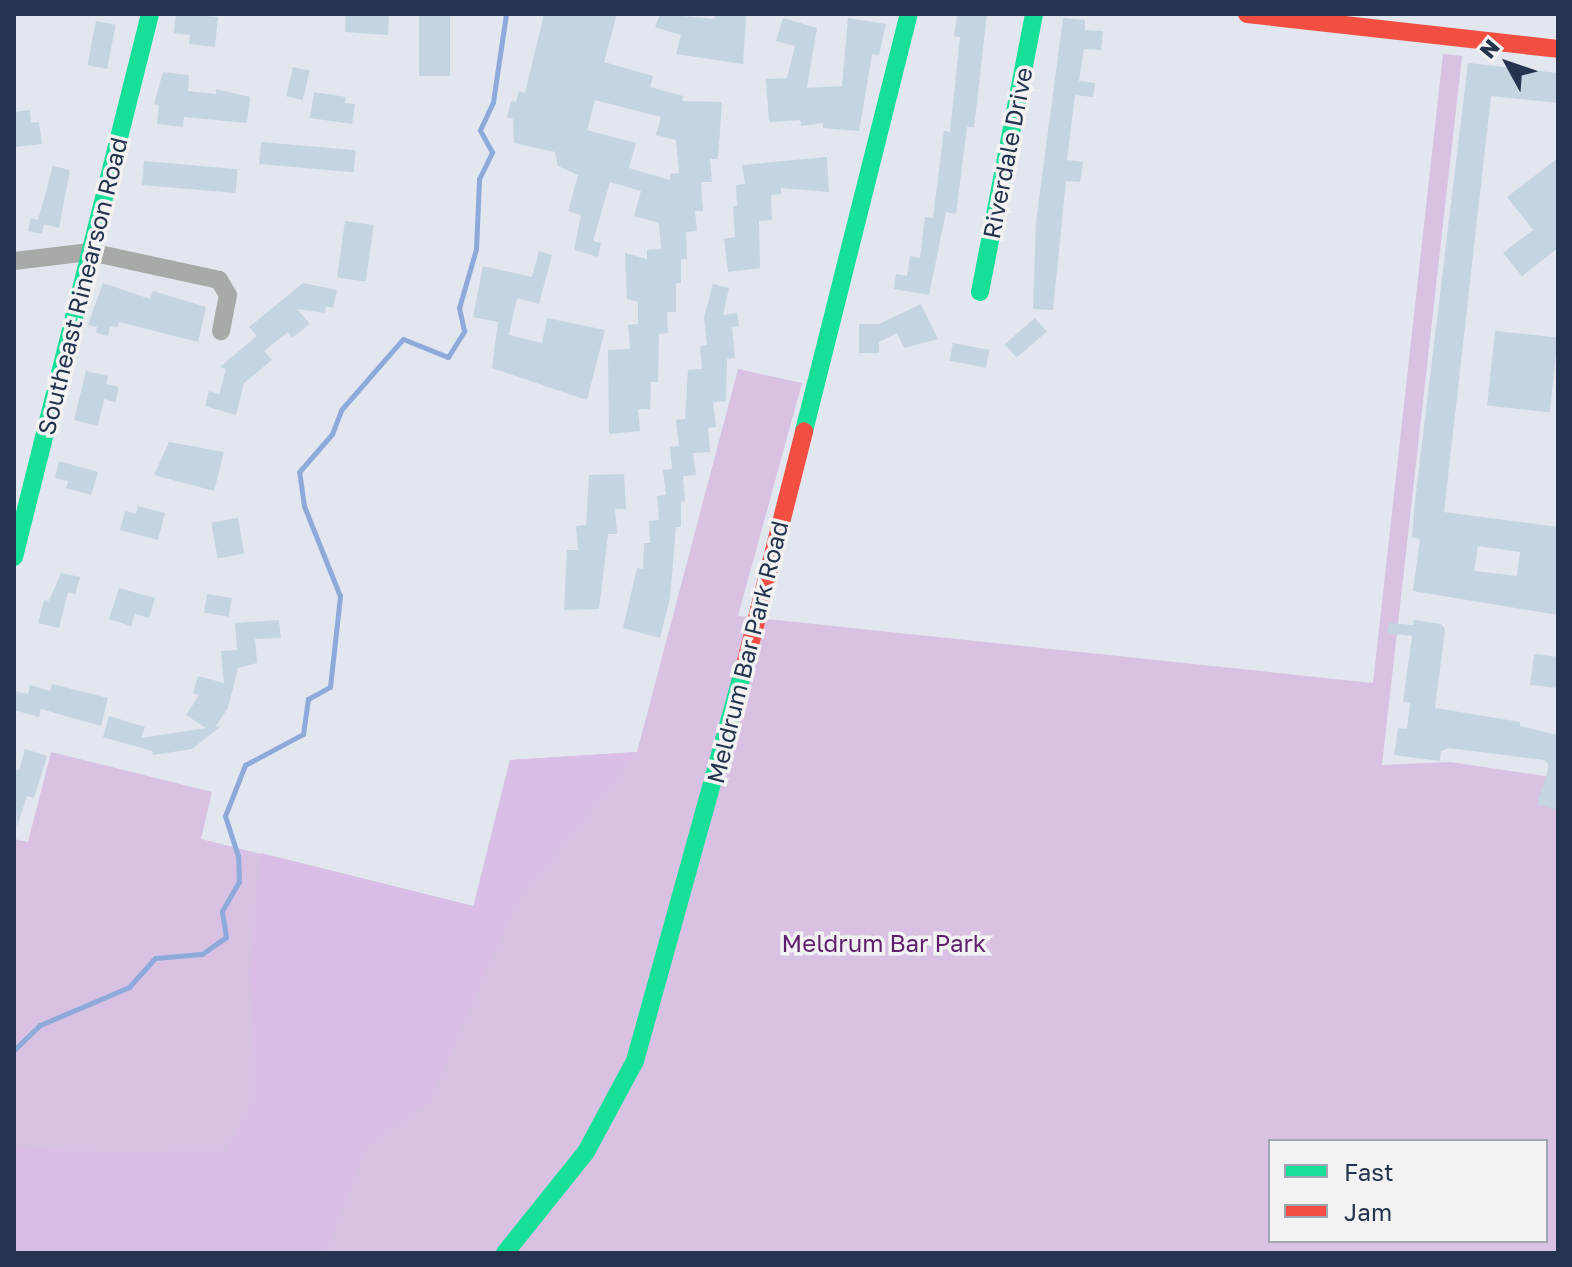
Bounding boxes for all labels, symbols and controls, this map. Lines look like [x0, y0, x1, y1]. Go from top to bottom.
north arrow [1468, 24, 1548, 104]
text: N [1474, 33, 1505, 63]
street label: Riverdale Drive [976, 65, 1038, 241]
street label: Southeast Rinearson Road [31, 134, 133, 438]
street label: Meldrum Bar Park Road [700, 518, 794, 786]
park label: Meldrum Bar Park [782, 929, 986, 957]
legend [1268, 1139, 1548, 1243]
text: Fast [1344, 1157, 1394, 1186]
text: Jam [1344, 1197, 1392, 1226]

